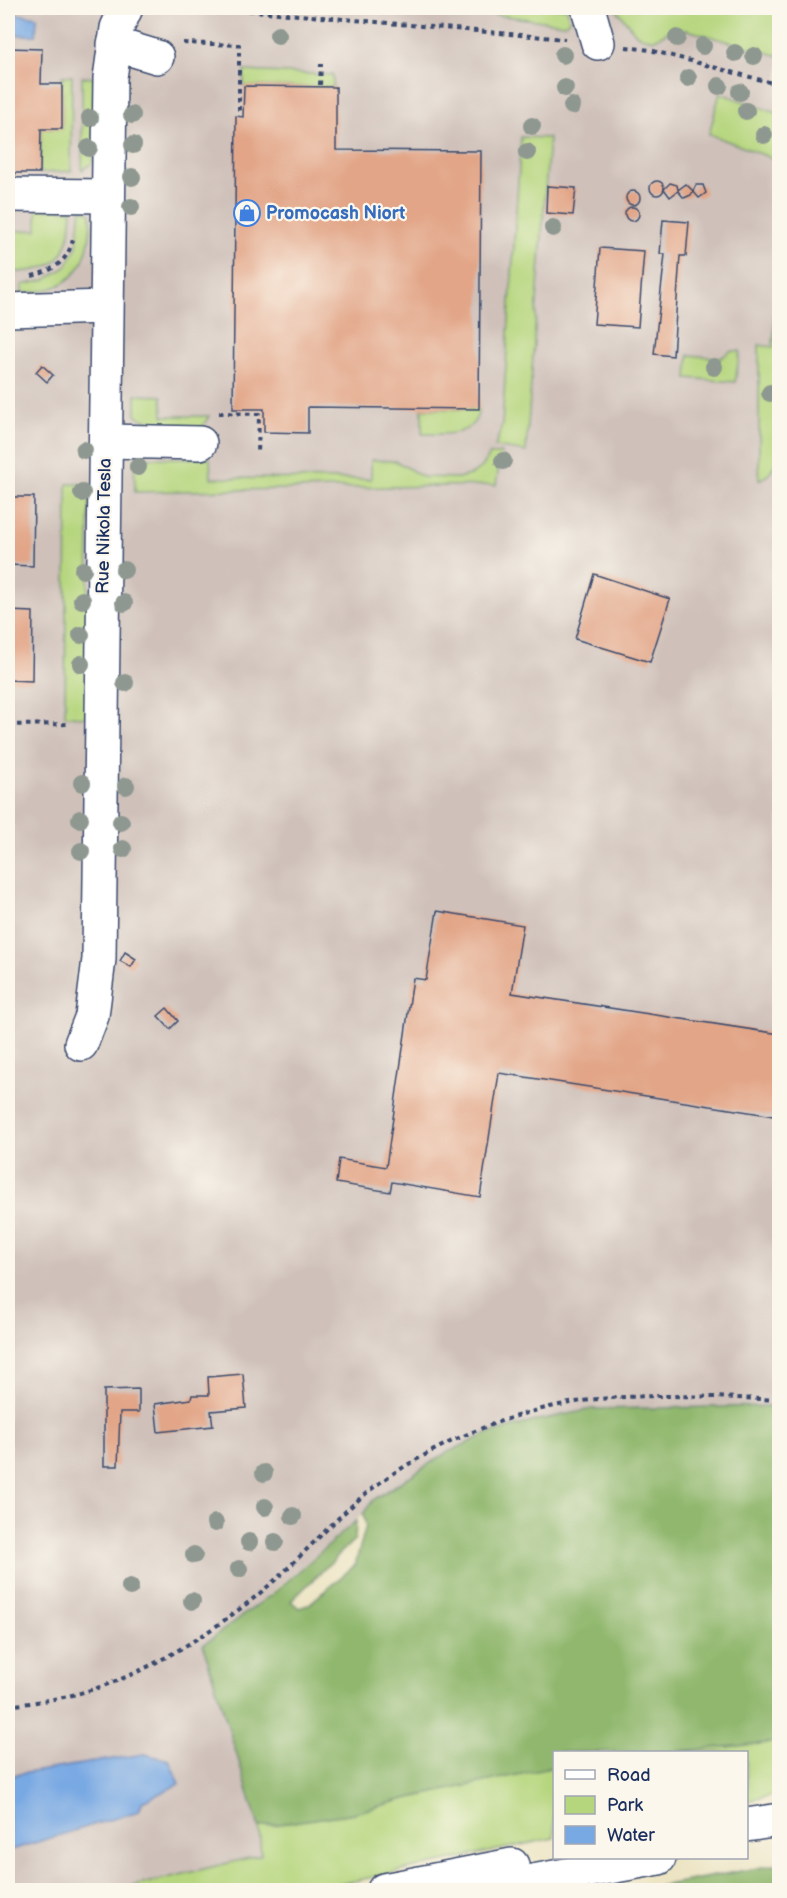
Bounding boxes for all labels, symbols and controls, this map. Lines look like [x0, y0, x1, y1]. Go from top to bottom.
shop icon: Promocash Niort [232, 198, 262, 228]
place label: Promocash Niort [266, 203, 405, 224]
street label: Rue Nikola Tesla [92, 458, 116, 594]
legend [553, 1751, 748, 1859]
text: Road [607, 1765, 651, 1786]
text: Park [607, 1795, 643, 1816]
text: Water [607, 1825, 655, 1846]

